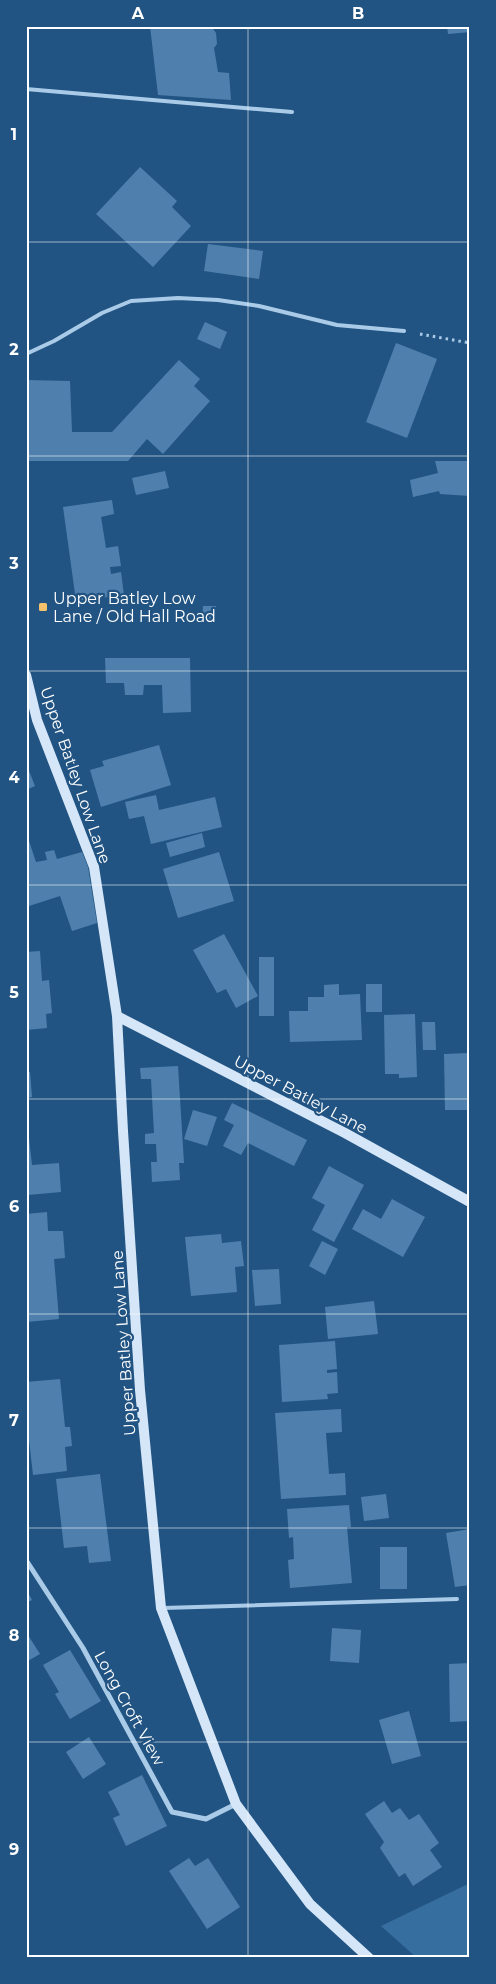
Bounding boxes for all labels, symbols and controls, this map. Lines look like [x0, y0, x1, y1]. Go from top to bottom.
text: A [131, 4, 145, 23]
text: B [352, 4, 364, 23]
text: 1 [11, 125, 17, 144]
text: 2 [9, 340, 19, 359]
text: 3 [8, 554, 19, 573]
place label: Upper Batley Low Lane / Old Hall Road [53, 589, 216, 626]
marker: Upper Batley Low Lane / Old Hall Road [37, 601, 49, 613]
street label: Upper Batley Low Lane [36, 684, 115, 866]
text: 4 [8, 768, 20, 787]
text: 5 [9, 983, 19, 1002]
street label: Upper Batley Lane [231, 1051, 371, 1138]
text: 6 [9, 1197, 19, 1216]
street label: Upper Batley Low Lane [108, 1249, 139, 1436]
text: 7 [9, 1411, 19, 1430]
text: 8 [9, 1626, 19, 1645]
street label: Long Croft View [90, 1648, 169, 1769]
text: 9 [9, 1840, 19, 1859]

